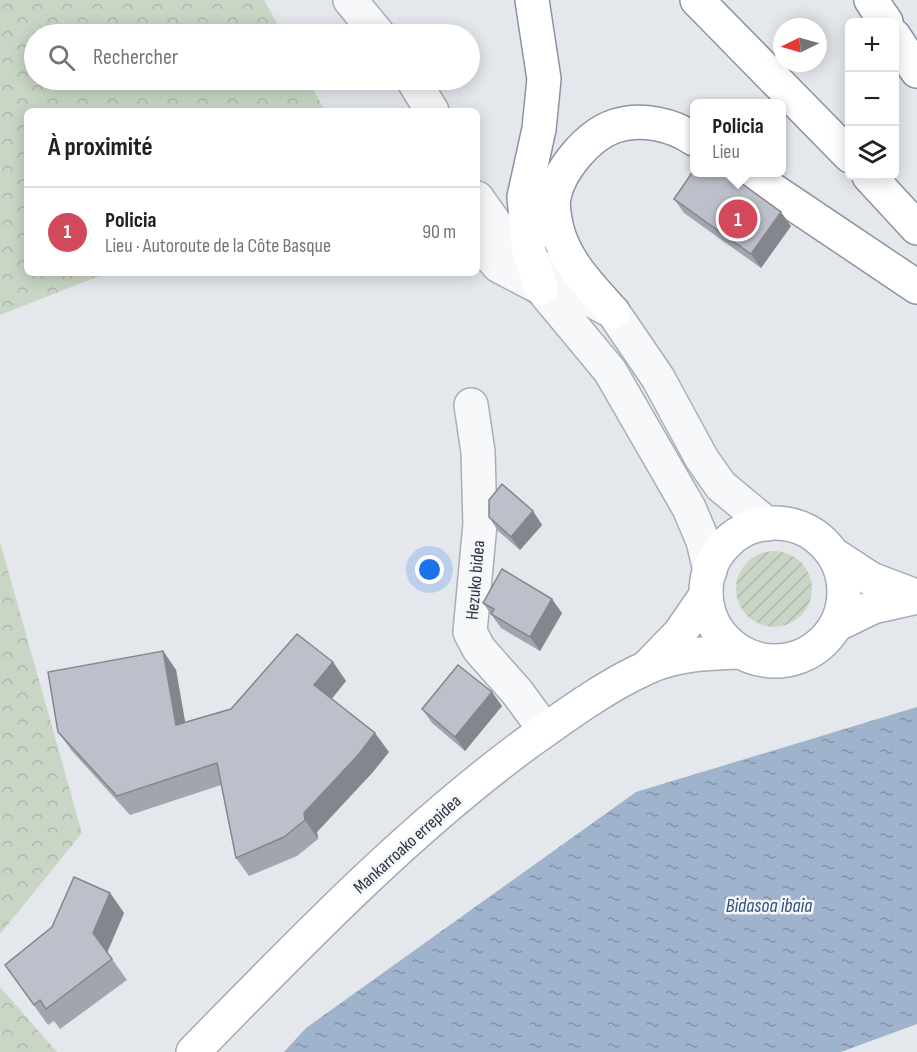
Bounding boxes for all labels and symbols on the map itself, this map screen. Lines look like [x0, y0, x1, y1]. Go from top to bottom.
north arrow [773, 18, 827, 72]
pin: 1 [718, 196, 758, 242]
street label: Hezuko bidea [462, 539, 489, 621]
your location [415, 555, 444, 584]
street label: Mankarroako errepidea [349, 791, 465, 898]
water label: Bidasoa ibaia [726, 894, 812, 918]

